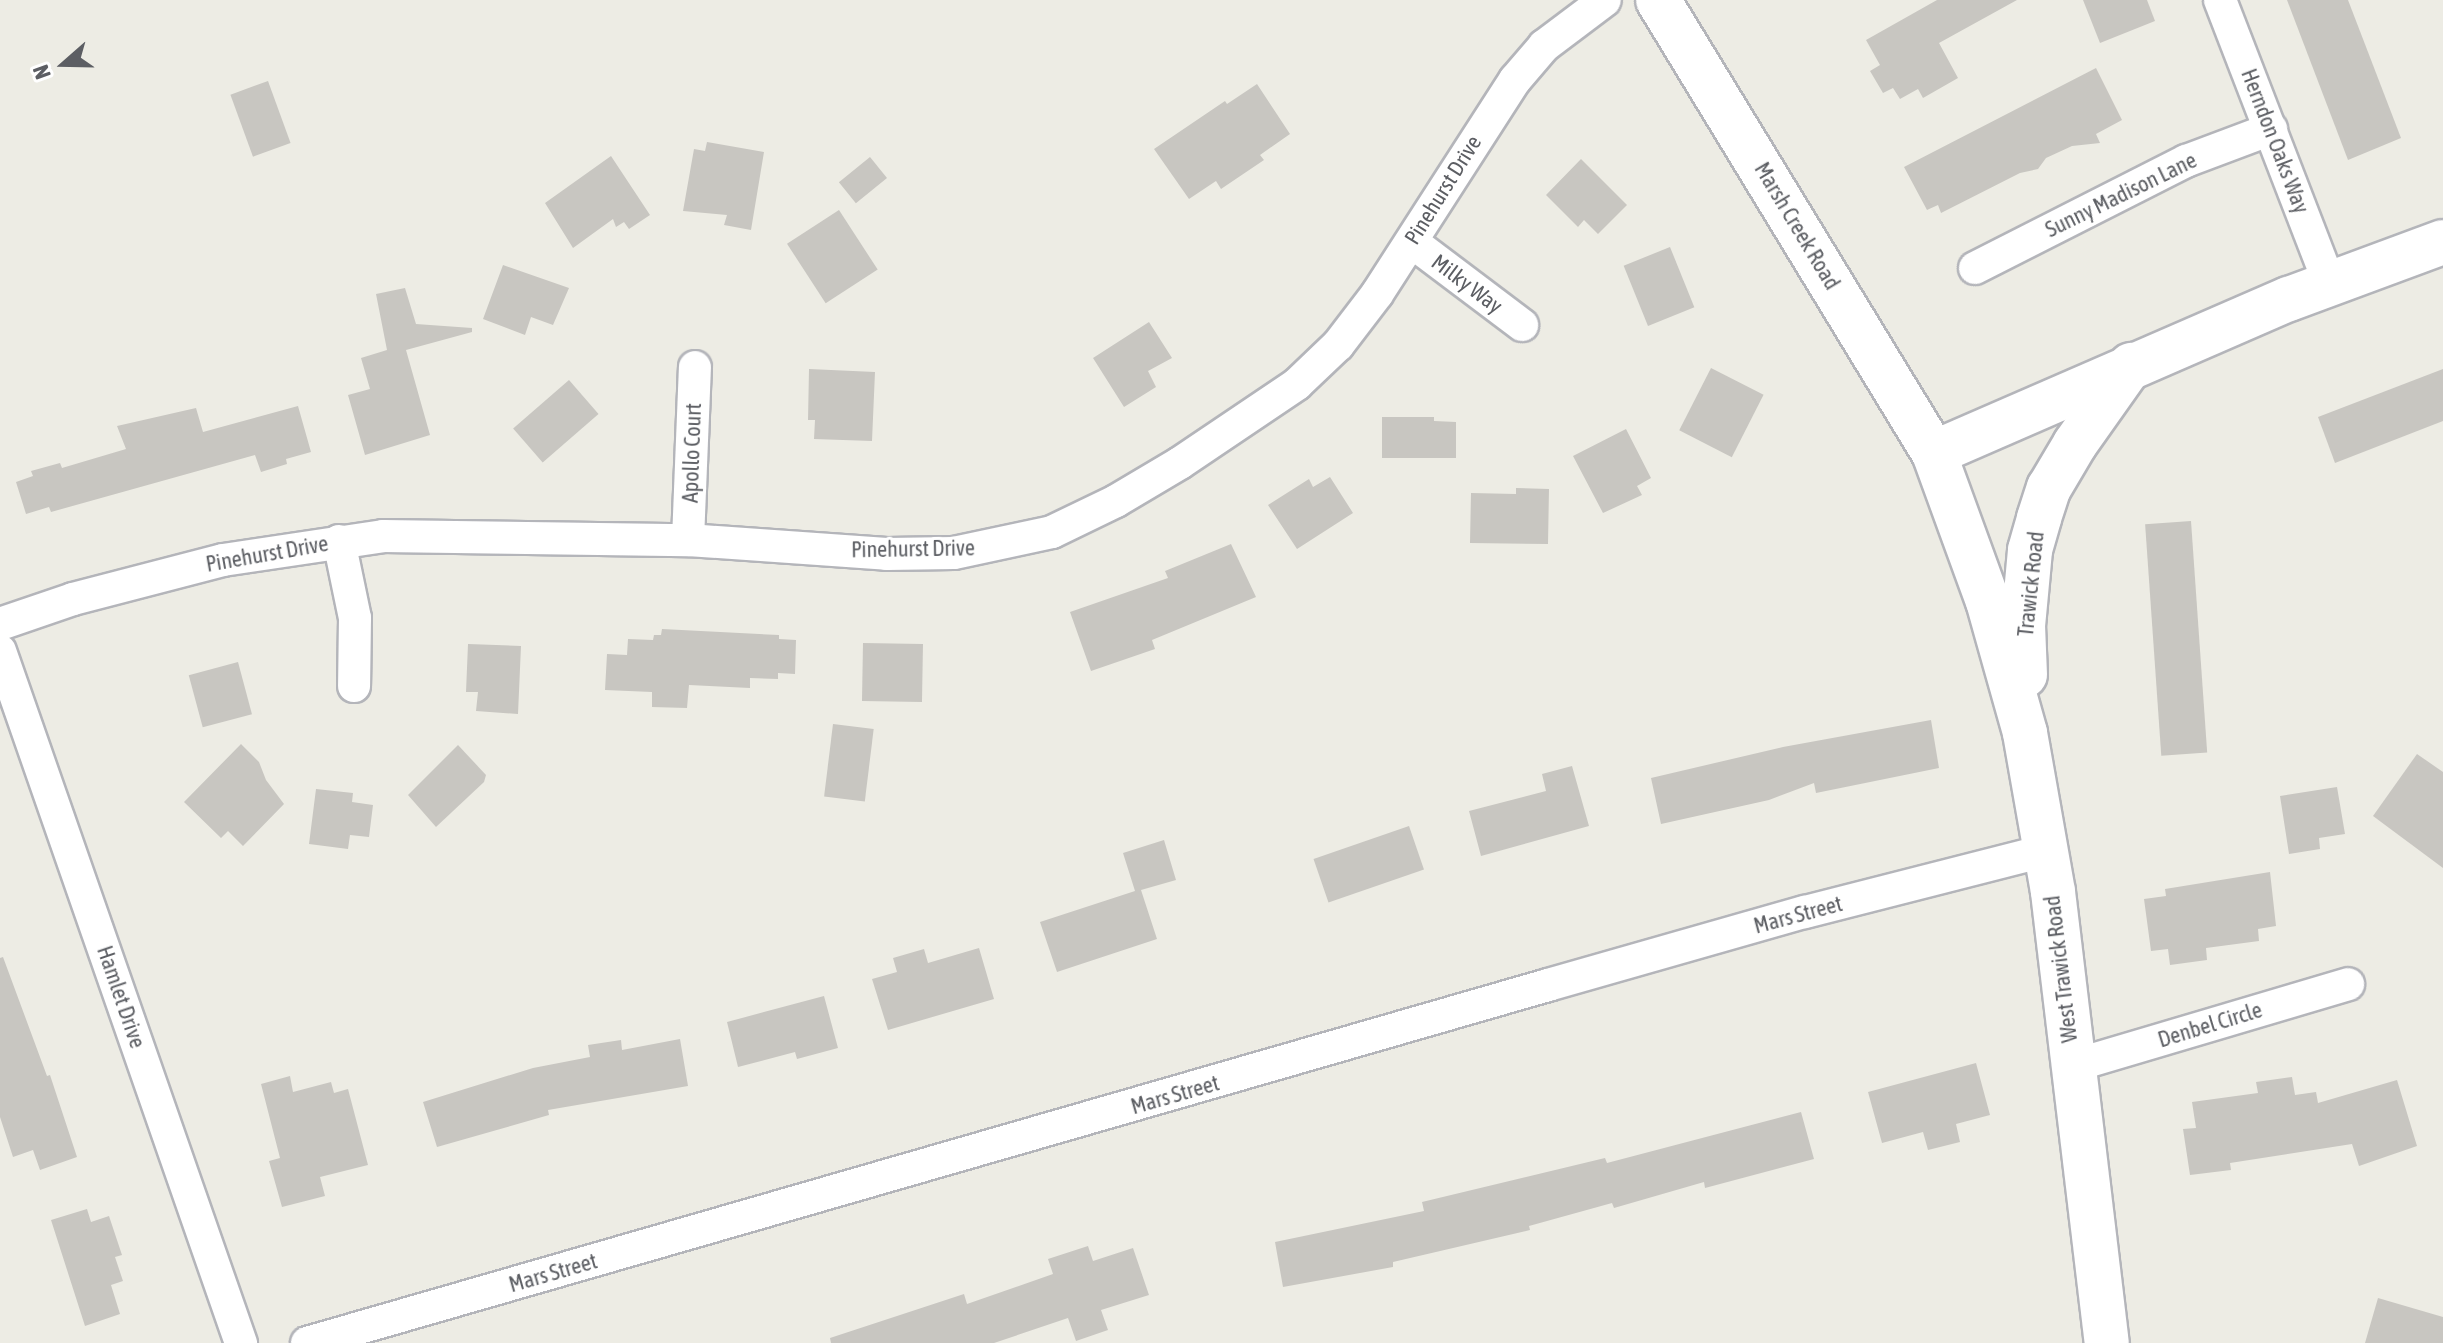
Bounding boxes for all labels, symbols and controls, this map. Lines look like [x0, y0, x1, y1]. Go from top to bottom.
north arrow [24, 24, 104, 104]
text: N [27, 62, 56, 83]
street label: Herndon Oaks Way [2235, 65, 2315, 217]
street label: Pinehurst Drive [1399, 131, 1487, 249]
street label: Sunny Madison Lane [2041, 147, 2201, 243]
street label: Marsh Creek Road [1749, 158, 1845, 294]
street label: Milky Way [1426, 249, 1508, 319]
street label: Apollo Court [677, 403, 707, 503]
street label: Pinehurst Drive [204, 530, 330, 578]
street label: Trawick Road [2012, 530, 2050, 638]
street label: Pinehurst Drive [851, 535, 975, 563]
street label: Mars Street [1751, 891, 1845, 939]
street label: West Trawick Road [2039, 894, 2083, 1044]
street label: Hamlet Drive [91, 942, 151, 1052]
street label: Denbel Circle [2155, 997, 2265, 1053]
street label: Mars Street [1128, 1070, 1222, 1120]
street label: Mars Street [506, 1248, 600, 1298]

